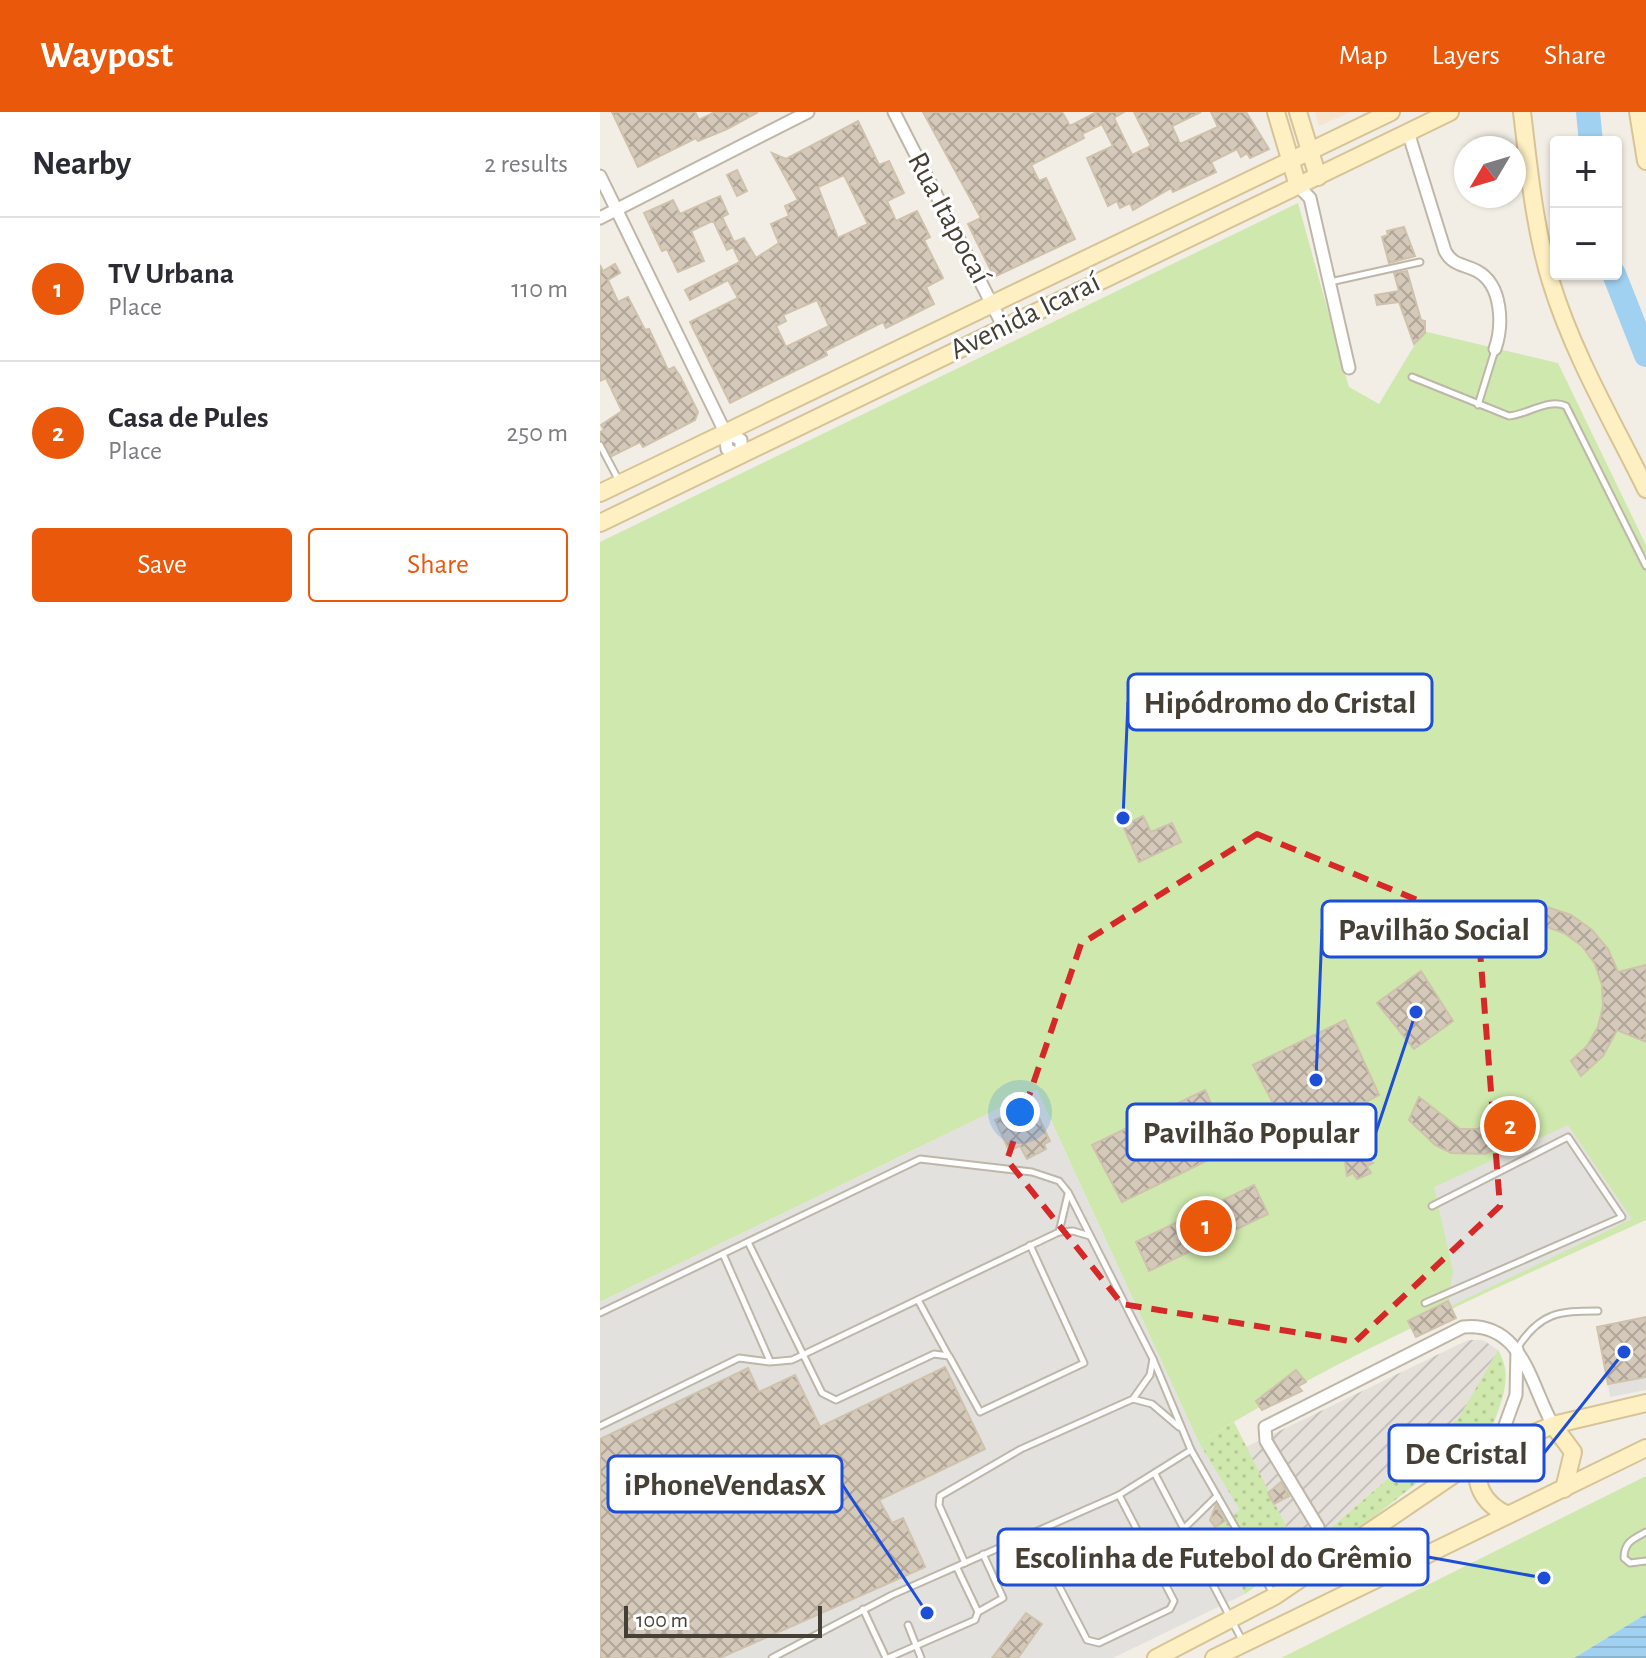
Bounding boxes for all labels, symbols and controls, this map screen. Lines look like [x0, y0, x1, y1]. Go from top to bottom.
text: Waypost [40, 37, 173, 75]
text: Map [1339, 42, 1388, 70]
text: Layers [1432, 42, 1500, 70]
text: Share [1544, 42, 1606, 70]
north arrow [1454, 136, 1526, 208]
map controls [1550, 136, 1622, 280]
button: + [1550, 136, 1622, 208]
text: Nearby [32, 147, 131, 181]
street label: Rua Itapocaí [902, 148, 996, 289]
text: 2 results [484, 151, 568, 177]
button: − [1550, 208, 1622, 280]
text: TV Urbana [108, 259, 234, 289]
street label: Avenida Icaraí [945, 267, 1105, 365]
text: 1 [53, 276, 63, 302]
text: 110 m [511, 276, 568, 302]
text: Place [108, 294, 162, 320]
text: Casa de Pules [108, 403, 269, 433]
text: 2 [52, 420, 64, 446]
text: 250 m [506, 420, 568, 446]
text: Place [108, 438, 162, 464]
button: Save [32, 528, 292, 602]
button: Share [308, 528, 568, 602]
callout: Hipódromo do Cristal [1128, 674, 1432, 730]
text: Hipódromo do Cristal [1144, 687, 1416, 719]
callout: Pavilhão Social [1322, 901, 1546, 957]
text: Pavilhão Social [1338, 914, 1530, 946]
your location [1000, 1092, 1040, 1132]
pin: 2 [1484, 1096, 1536, 1156]
callout: Pavilhão Popular [1127, 1104, 1376, 1160]
text: Pavilhão Popular [1143, 1117, 1359, 1149]
pin: 1 [1180, 1196, 1232, 1256]
callout: De Cristal [1389, 1425, 1544, 1481]
text: De Cristal [1404, 1438, 1528, 1470]
callout: iPhoneVendasX [608, 1456, 842, 1512]
text: iPhoneVendasX [624, 1469, 826, 1501]
callout: Escolinha de Futebol do Grêmio [998, 1529, 1428, 1585]
text: Escolinha de Futebol do Grêmio [1014, 1542, 1412, 1574]
scale bar [624, 1602, 822, 1638]
text: 100 m [636, 1609, 688, 1631]

